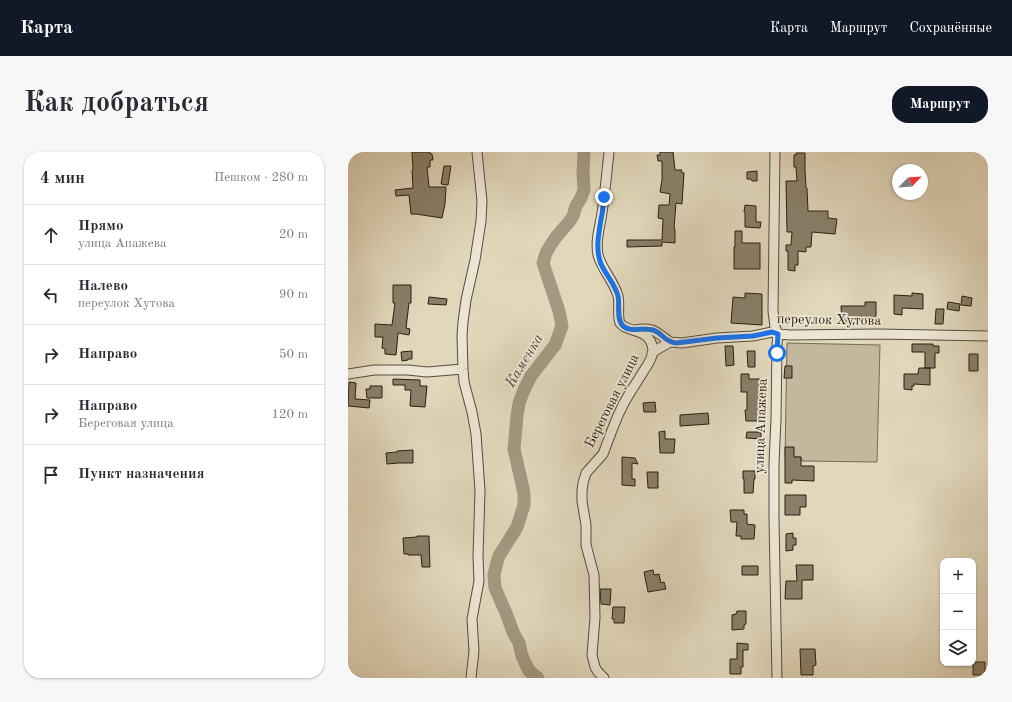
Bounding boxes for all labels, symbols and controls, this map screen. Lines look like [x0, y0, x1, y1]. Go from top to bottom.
text: Карта [20, 19, 73, 38]
text: Карта [770, 21, 808, 35]
text: Маршрут [830, 21, 887, 35]
text: Сохранённые [909, 21, 992, 35]
button: Маршрут [892, 86, 988, 123]
text: Как добраться [24, 90, 209, 118]
north arrow [892, 164, 928, 200]
text: 4 мин [40, 170, 85, 187]
text: Пешком · 280 m [214, 171, 308, 184]
route end [595, 188, 613, 206]
text: Прямо [78, 219, 124, 234]
icon: ahead [40, 224, 62, 246]
text: 20 m [279, 228, 308, 241]
text: улица Апажева [78, 237, 166, 250]
text: Налево [78, 279, 128, 294]
icon: left [40, 284, 62, 306]
text: 90 m [279, 288, 308, 301]
text: переулок Хутова [78, 297, 175, 310]
street label: переулок Хутова [777, 312, 881, 328]
water label: Каменка [503, 332, 547, 391]
icon: right [40, 344, 62, 366]
route start [768, 344, 786, 362]
text: Направо [78, 347, 137, 362]
text: 50 m [279, 348, 308, 361]
street label: Береговая улица [582, 352, 642, 450]
street label: улица Апажева [752, 378, 770, 474]
text: Направо [78, 399, 137, 414]
icon: right [40, 404, 62, 426]
text: 120 m [271, 408, 308, 421]
text: Береговая улица [78, 417, 174, 430]
icon: arrive [40, 464, 62, 486]
text: Пункт назначения [78, 467, 205, 482]
map controls [940, 558, 976, 666]
button: + [940, 558, 976, 594]
button: − [940, 594, 976, 630]
button: layers [940, 630, 976, 666]

